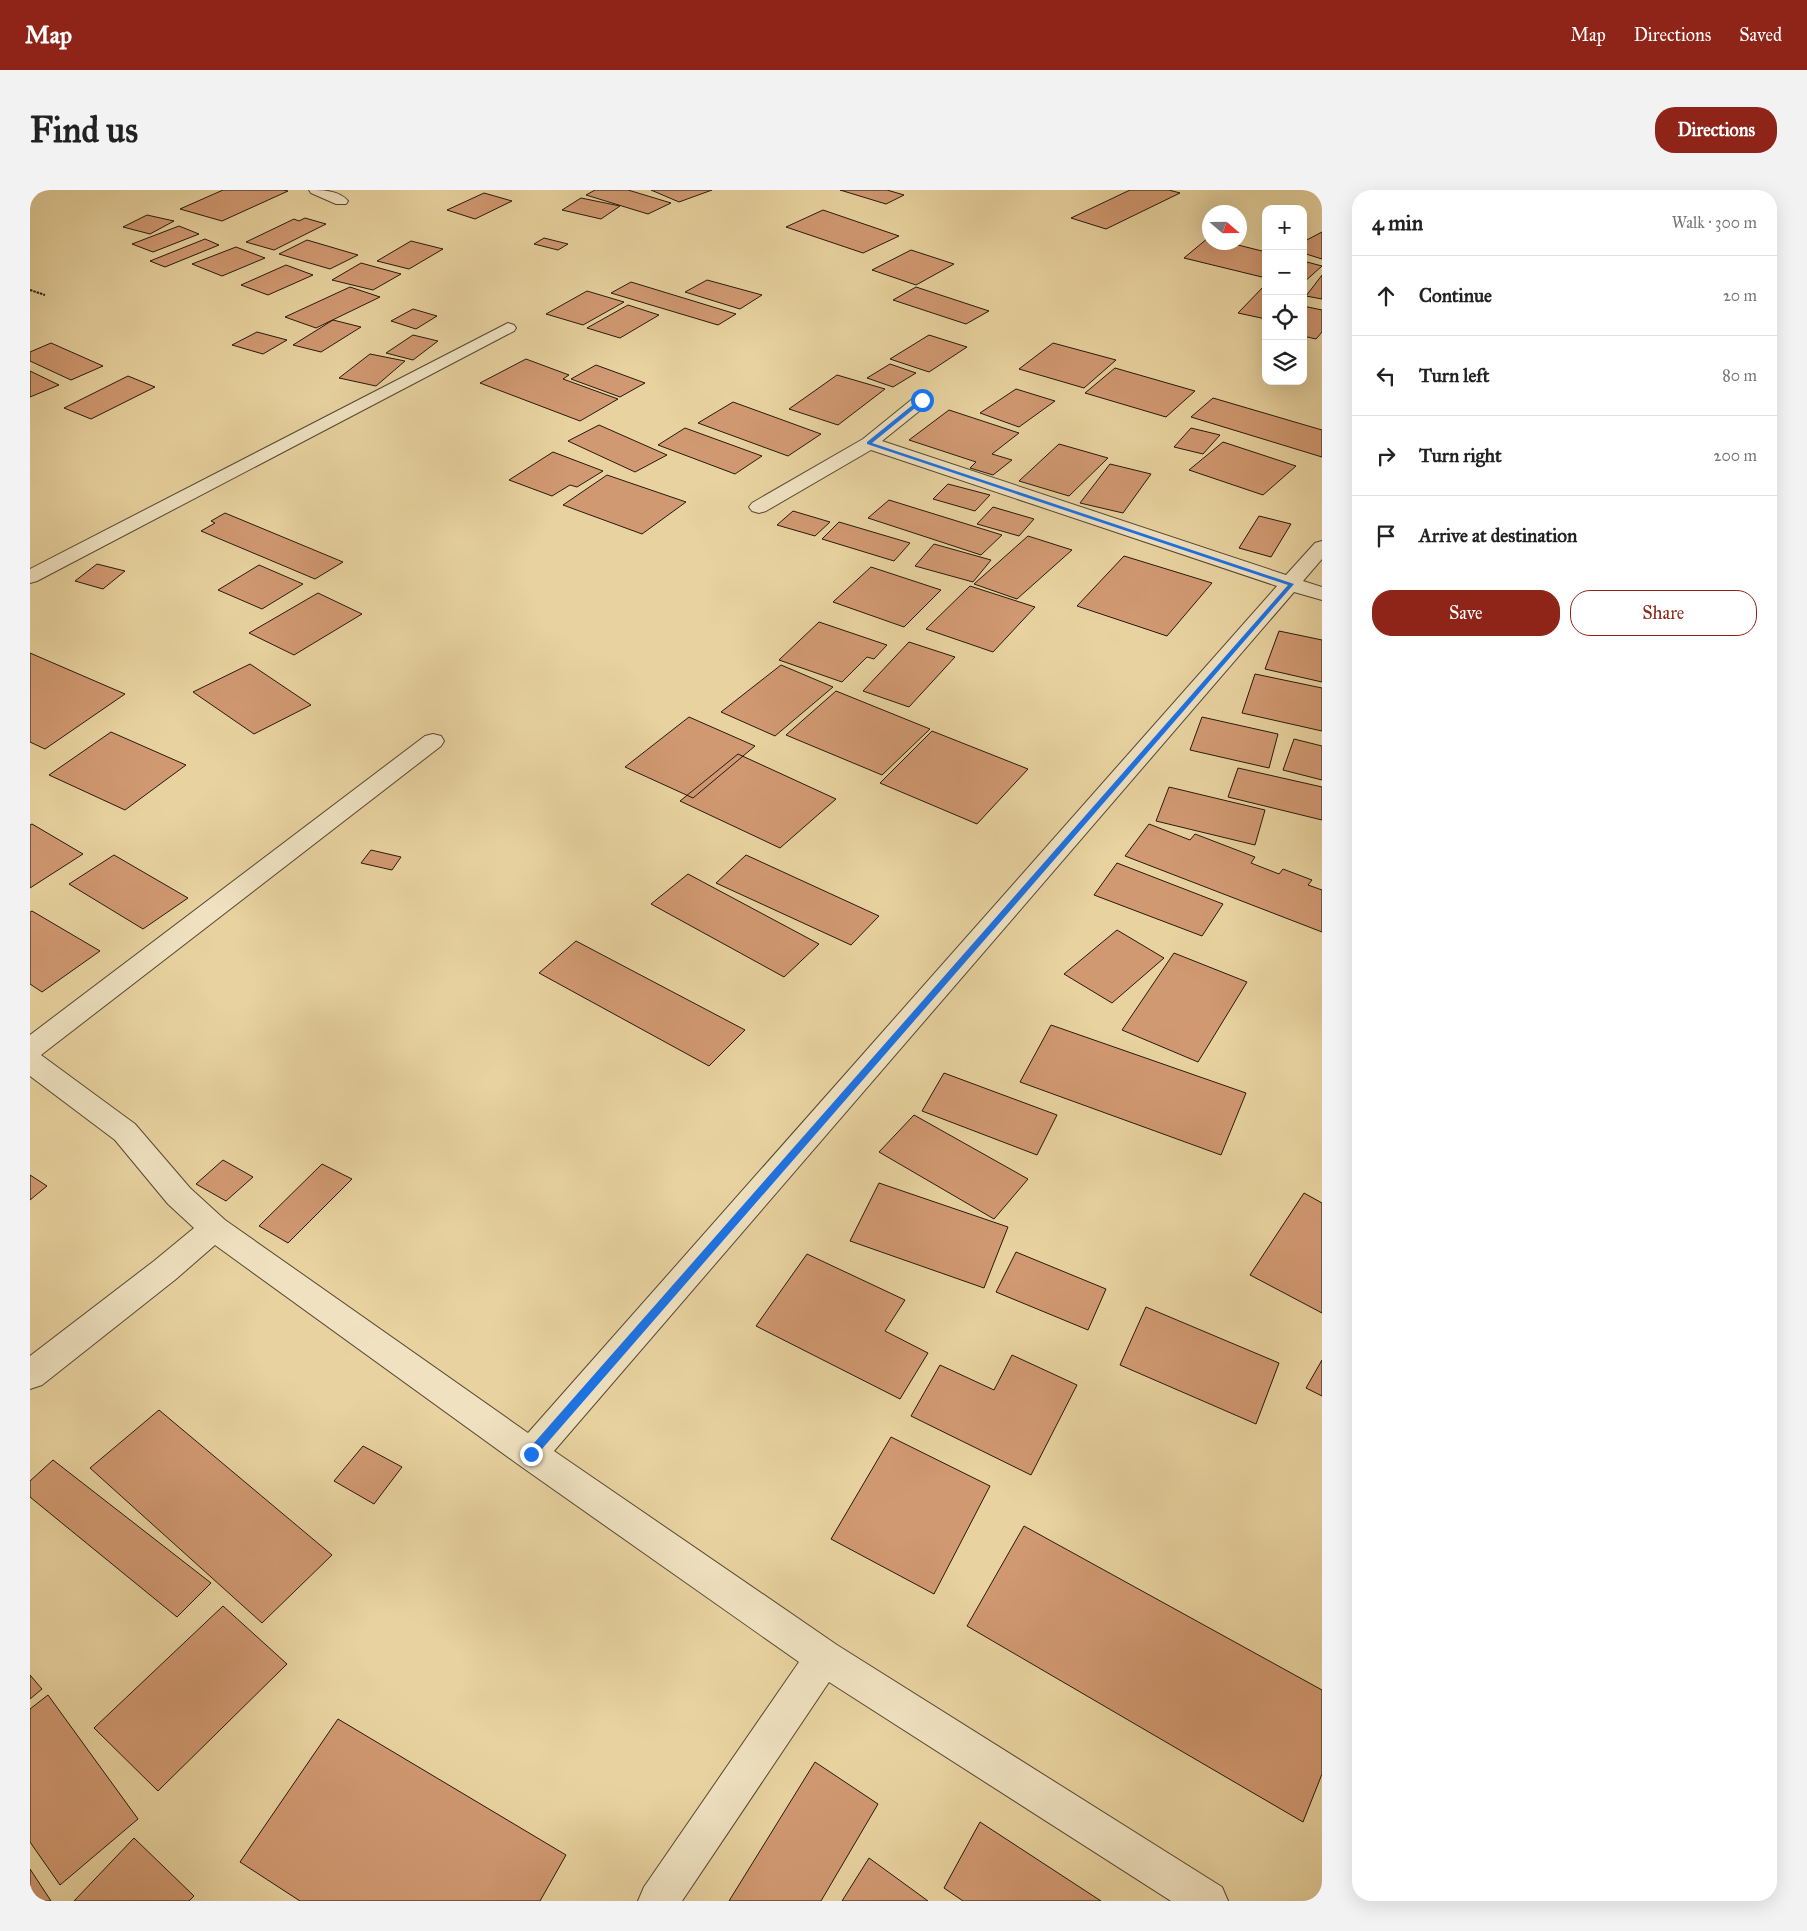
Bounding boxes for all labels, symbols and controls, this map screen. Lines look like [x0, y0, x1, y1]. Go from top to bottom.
text: Map [25, 20, 72, 50]
text: Map [1570, 24, 1606, 46]
text: Directions [1634, 24, 1711, 46]
text: Saved [1739, 24, 1782, 46]
button: Directions [1655, 107, 1777, 153]
text: Find us [30, 109, 138, 152]
north arrow [1202, 205, 1247, 250]
map controls [1262, 205, 1307, 385]
button: + [1262, 205, 1307, 250]
text: 4 min [1372, 210, 1423, 236]
text: Walk · 300 m [1672, 213, 1757, 232]
button: − [1262, 250, 1307, 295]
icon: ahead [1372, 282, 1400, 310]
text: Continue [1419, 284, 1492, 307]
text: 20 m [1723, 286, 1757, 305]
button: locate [1262, 295, 1307, 340]
button: layers [1262, 340, 1307, 385]
icon: left [1372, 362, 1400, 390]
text: Turn left [1419, 364, 1489, 387]
text: 80 m [1722, 366, 1757, 385]
route start [911, 389, 934, 412]
icon: right [1372, 442, 1400, 470]
text: Turn right [1419, 444, 1502, 467]
text: 200 m [1714, 446, 1757, 465]
icon: arrive [1372, 522, 1400, 550]
text: Arrive at destination [1419, 524, 1577, 547]
button: Save [1372, 590, 1560, 636]
button: Share [1570, 590, 1757, 636]
route end [520, 1443, 543, 1466]

